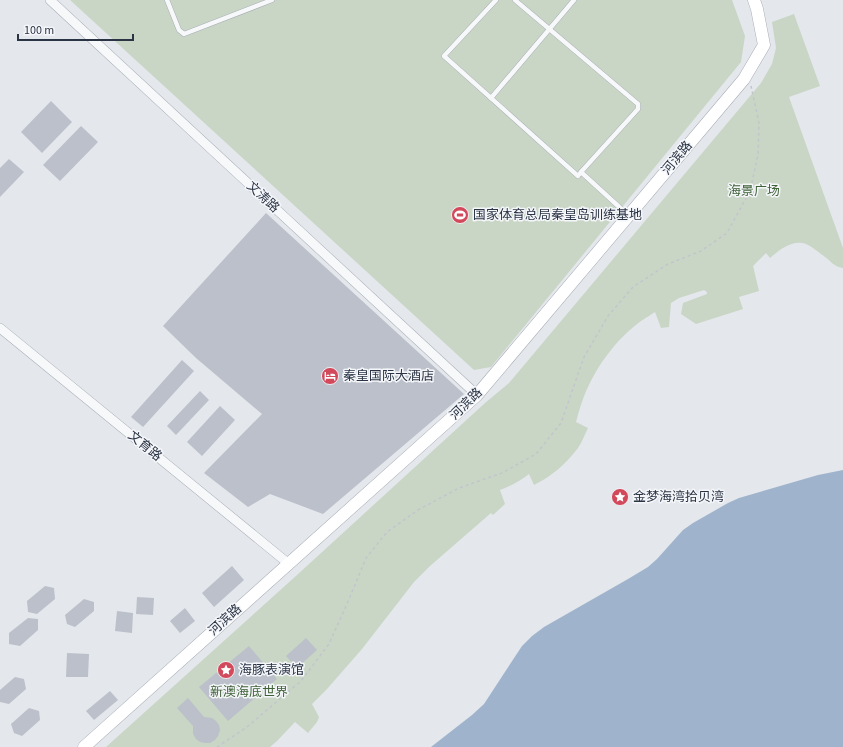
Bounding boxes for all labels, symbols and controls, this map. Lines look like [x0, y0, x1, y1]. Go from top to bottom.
scale bar [18, 16, 133, 42]
text: 100 m [24, 22, 54, 39]
street label: 河滨路 [658, 137, 696, 179]
street label: 文涛路 [243, 177, 283, 217]
park label: 海景广场 [728, 182, 780, 200]
sports icon: 国家体育总局秦皇岛训练基地 [450, 205, 470, 225]
place label: 国家体育总局秦皇岛训练基地 [473, 206, 642, 224]
hotel icon: 秦皇国际大酒店 [320, 366, 340, 386]
place label: 秦皇国际大酒店 [343, 367, 434, 385]
street label: 河滨路 [446, 384, 486, 424]
street label: 文育路 [124, 427, 166, 465]
place icon: 金梦海湾拾贝湾 [610, 487, 630, 507]
place label: 金梦海湾拾贝湾 [633, 488, 724, 506]
street label: 河滨路 [204, 600, 246, 640]
place icon: 海豚表演馆 [216, 660, 236, 680]
place label: 海豚表演馆 [239, 661, 304, 679]
park label: 新澳海底世界 [210, 683, 288, 701]

